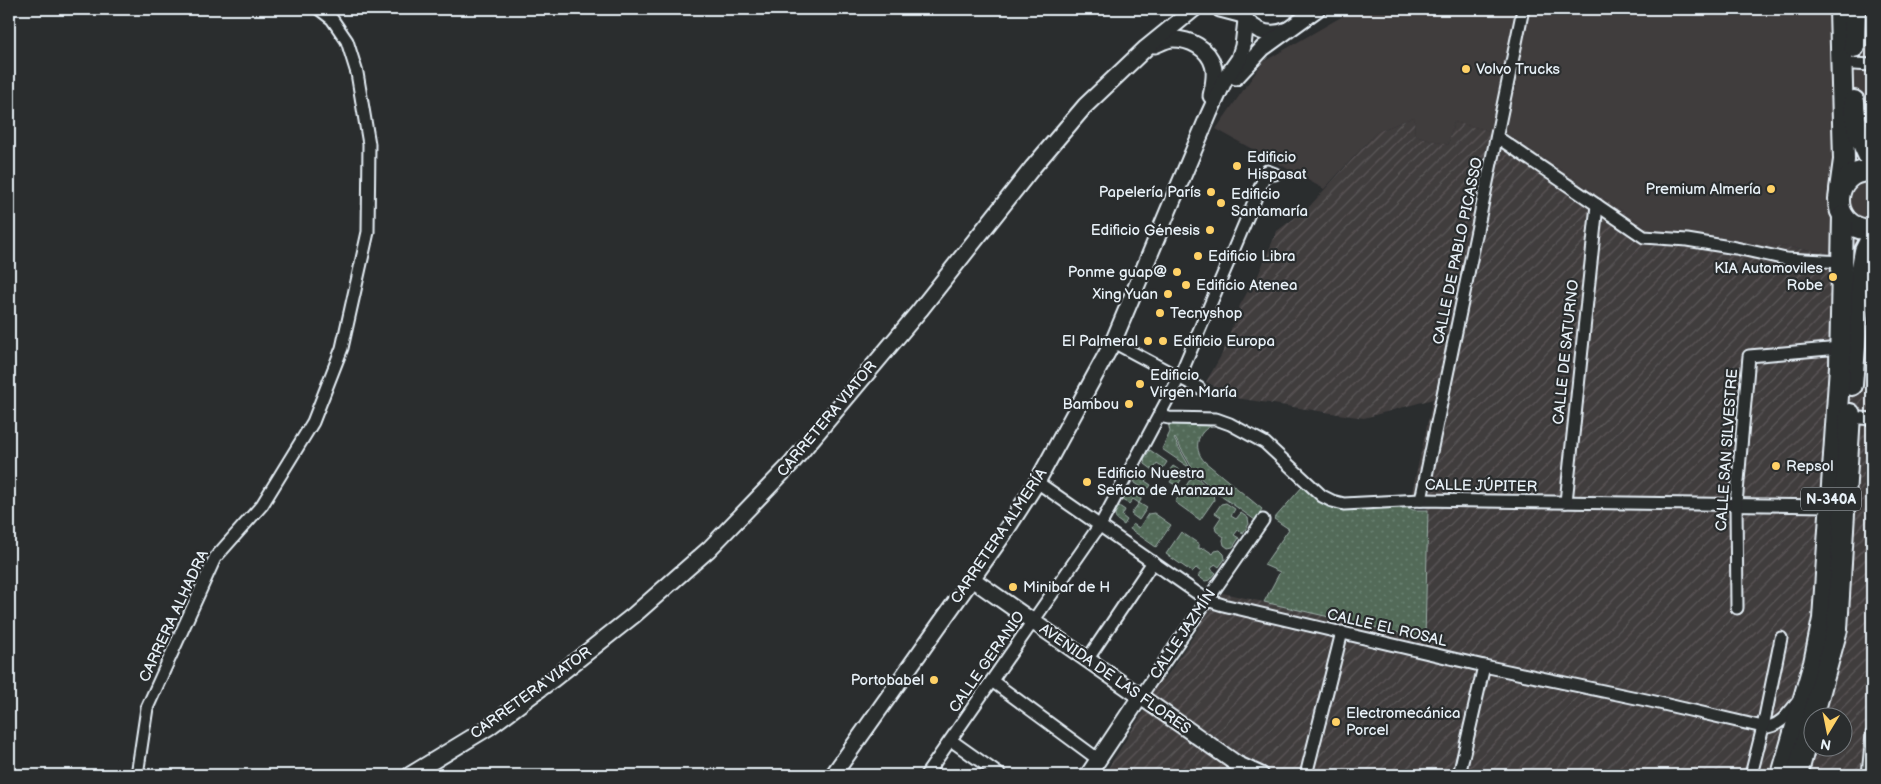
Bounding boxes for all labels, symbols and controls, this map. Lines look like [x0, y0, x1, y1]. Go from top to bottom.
place label: Volvo Trucks [1476, 60, 1560, 79]
marker: Volvo Trucks [1460, 63, 1472, 75]
place label: Edificio Hispasat [1247, 148, 1307, 184]
street label: CALLE DE PABLO PICASSO [1429, 156, 1487, 346]
marker: Edificio Hispasat [1231, 160, 1243, 172]
place label: Premium Almería [1646, 180, 1761, 199]
place label: Papelería París [1099, 183, 1202, 202]
marker: Premium Almería [1765, 183, 1777, 195]
place label: Edificio Santamaría [1231, 185, 1308, 221]
marker: Papelería París [1205, 186, 1217, 198]
marker: Edificio Santamaría [1215, 197, 1227, 209]
place label: Edificio Génesis [1091, 221, 1201, 240]
marker: Edificio Génesis [1204, 224, 1216, 236]
place label: Edificio Libra [1208, 247, 1296, 266]
marker: Edificio Libra [1192, 250, 1204, 262]
place label: KIA Automoviles Robe [1714, 259, 1824, 295]
place label: Ponme guap@ [1068, 263, 1167, 282]
marker: Ponme guap@ [1171, 266, 1183, 278]
marker: KIA Automoviles Robe [1827, 271, 1839, 283]
place label: Edificio Atenea [1196, 276, 1297, 295]
marker: Edificio Atenea [1180, 279, 1192, 291]
street label: CALLE DE SATURNO [1549, 279, 1583, 425]
place label: Xing Yuan [1091, 285, 1158, 304]
marker: Xing Yuan [1162, 288, 1174, 300]
place label: Tecnyshop [1170, 304, 1243, 323]
marker: Tecnyshop [1154, 307, 1166, 319]
place label: El Palmeral [1062, 332, 1138, 351]
place label: Edificio Europa [1173, 332, 1275, 351]
marker: El Palmeral [1142, 335, 1154, 347]
marker: Edificio Europa [1157, 335, 1169, 347]
street label: CARRETERA VIATOR [773, 357, 881, 481]
place label: Edificio Virgen María [1150, 366, 1237, 402]
street label: CALLE SAN SILVESTRE [1712, 368, 1742, 532]
marker: Edificio Virgen María [1134, 378, 1146, 390]
place label: Bambou [1063, 395, 1119, 414]
marker: Bambou [1123, 398, 1135, 410]
place label: Repsol [1786, 457, 1834, 476]
marker: Repsol [1770, 460, 1782, 472]
street label: CARRETERA ALMERÍA [947, 464, 1052, 607]
place label: Edificio Nuestra Señora de Aranzazu [1097, 464, 1233, 500]
marker: Edificio Nuestra Señora de Aranzazu [1081, 476, 1093, 488]
street label: CALLE JÚPITER [1425, 476, 1538, 496]
road number: N-340A [1801, 488, 1861, 510]
street label: CARRERA ALHADRA [135, 546, 213, 685]
place label: Minibar de H [1023, 578, 1110, 597]
marker: Minibar de H [1007, 581, 1019, 593]
street label: CALLE JAZMÍN [1146, 585, 1220, 683]
street label: CALLE EL ROSAL [1325, 605, 1449, 651]
street label: CALLE GERANIO [945, 608, 1029, 716]
street label: AVENIDA DE LAS FLORES [1036, 619, 1194, 739]
street label: CARRETERA VIATOR [467, 642, 596, 743]
place label: Portobabel [851, 671, 924, 690]
marker: Portobabel [928, 674, 940, 686]
place label: Electromecánica Porcel [1346, 704, 1460, 740]
north arrow [1804, 706, 1854, 756]
marker: Electromecánica Porcel [1330, 716, 1342, 728]
text: N [1819, 735, 1832, 754]

